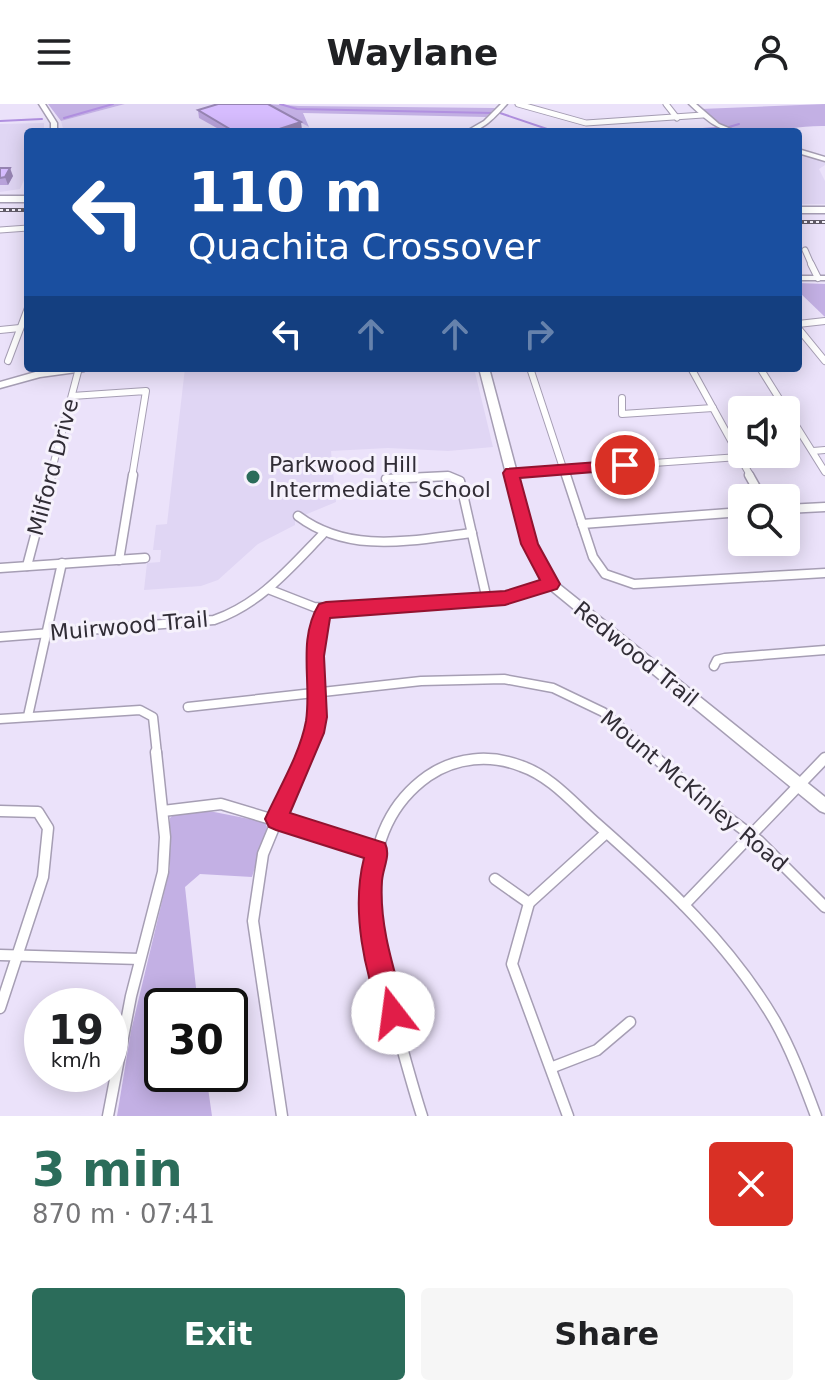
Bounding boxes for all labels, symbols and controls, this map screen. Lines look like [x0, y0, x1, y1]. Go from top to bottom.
icon: menu [32, 30, 76, 74]
icon: person [749, 30, 793, 74]
text: Waylane [327, 32, 498, 73]
text: 110 m [188, 159, 383, 224]
icon: left [56, 160, 160, 264]
text: Quachita Crossover [188, 226, 540, 267]
icon: left [265, 312, 309, 356]
icon: ahead [349, 312, 393, 356]
icon: ahead [433, 312, 477, 356]
icon: right [517, 312, 561, 356]
street label: Milford Drive [23, 396, 83, 538]
map controls [728, 396, 800, 556]
button: sound [728, 396, 800, 468]
pin [591, 431, 659, 499]
icon: arrive [603, 443, 647, 487]
place label: Parkwood Hill Intermediate School [269, 452, 491, 502]
marker: Parkwood Hill Intermediate School [244, 468, 262, 486]
button: search [728, 484, 800, 556]
street label: Redwood Trail [569, 596, 703, 712]
street label: Muirwood Trail [49, 607, 209, 645]
street label: Mount McKinley Road [595, 705, 793, 877]
position arrow [351, 971, 435, 1055]
speed limit sign: 30 [144, 988, 248, 1092]
text: 19 [48, 1007, 104, 1053]
text: km/h [51, 1048, 101, 1072]
text: 3 min [32, 1141, 183, 1197]
button: close [709, 1142, 793, 1226]
text: 870 m · 07:41 [32, 1199, 215, 1229]
button: Exit [32, 1288, 405, 1380]
button: Share [421, 1288, 793, 1380]

